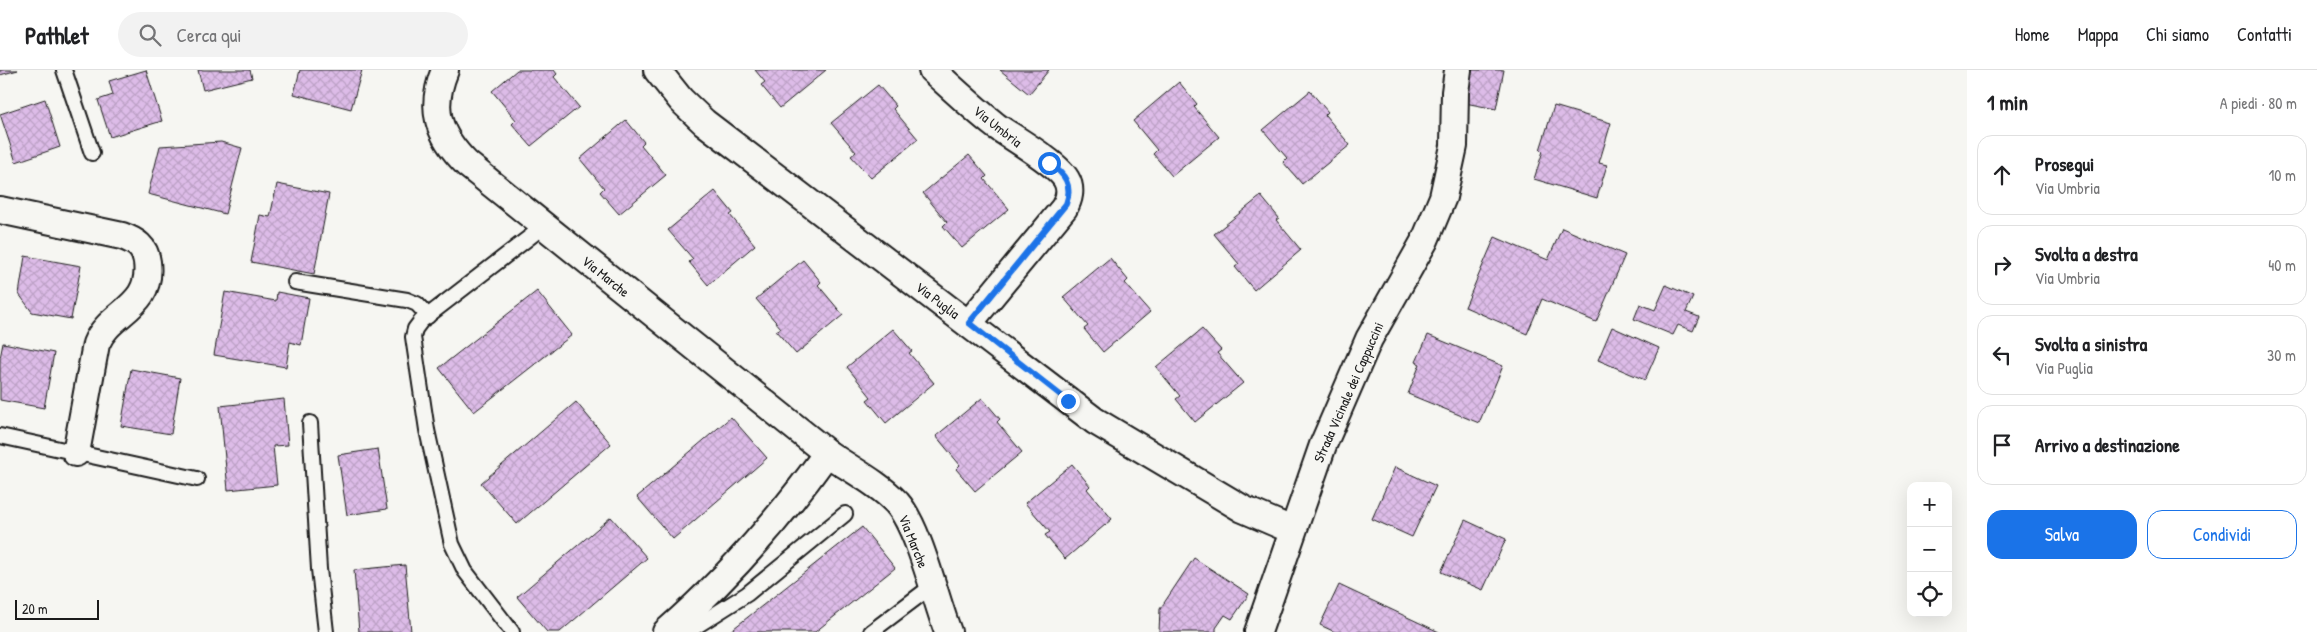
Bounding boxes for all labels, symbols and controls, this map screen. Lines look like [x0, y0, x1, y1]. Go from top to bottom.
search box [118, 12, 468, 57]
text: Pathlet [25, 19, 88, 51]
icon: search [136, 21, 164, 49]
text: Cerca qui [176, 22, 242, 48]
text: Home [2015, 22, 2050, 47]
text: Mappa [2078, 22, 2118, 47]
text: Chi siamo [2146, 22, 2209, 47]
text: Contatti [2237, 22, 2292, 47]
text: 1 min [1987, 88, 2028, 117]
text: A piedi · 80 m [2220, 92, 2297, 114]
street label: Via Umbria [970, 101, 1027, 151]
text: Prosegui [2035, 151, 2094, 177]
route start [1038, 152, 1061, 175]
icon: ahead [1988, 161, 2016, 189]
text: 10 m [2268, 164, 2296, 186]
text: Via Umbria [2035, 177, 2100, 199]
text: Svolta a destra [2035, 241, 2138, 267]
street label: Via Marche [578, 251, 634, 301]
icon: right [1988, 251, 2016, 279]
text: 40 m [2268, 254, 2296, 276]
text: Via Umbria [2035, 267, 2100, 289]
street label: Via Puglia [911, 277, 964, 324]
street label: Strada Vicinale dei Cappuccini [1308, 319, 1388, 466]
text: Svolta a sinistra [2035, 331, 2147, 357]
icon: left [1988, 341, 2016, 369]
text: 30 m [2267, 344, 2296, 366]
text: Via Puglia [2035, 357, 2093, 379]
route end [1057, 390, 1080, 413]
icon: arrive [1988, 431, 2016, 459]
text: Arrivo a destinazione [2035, 432, 2180, 458]
map controls [1907, 482, 1952, 617]
button: + [1907, 482, 1952, 527]
button: Salva [1987, 510, 2137, 559]
button: Condividi [2147, 510, 2297, 559]
street label: Via Marche [895, 512, 933, 571]
button: − [1907, 527, 1952, 572]
button: locate [1907, 572, 1952, 617]
scale bar [15, 597, 99, 620]
text: 20 m [22, 599, 48, 618]

